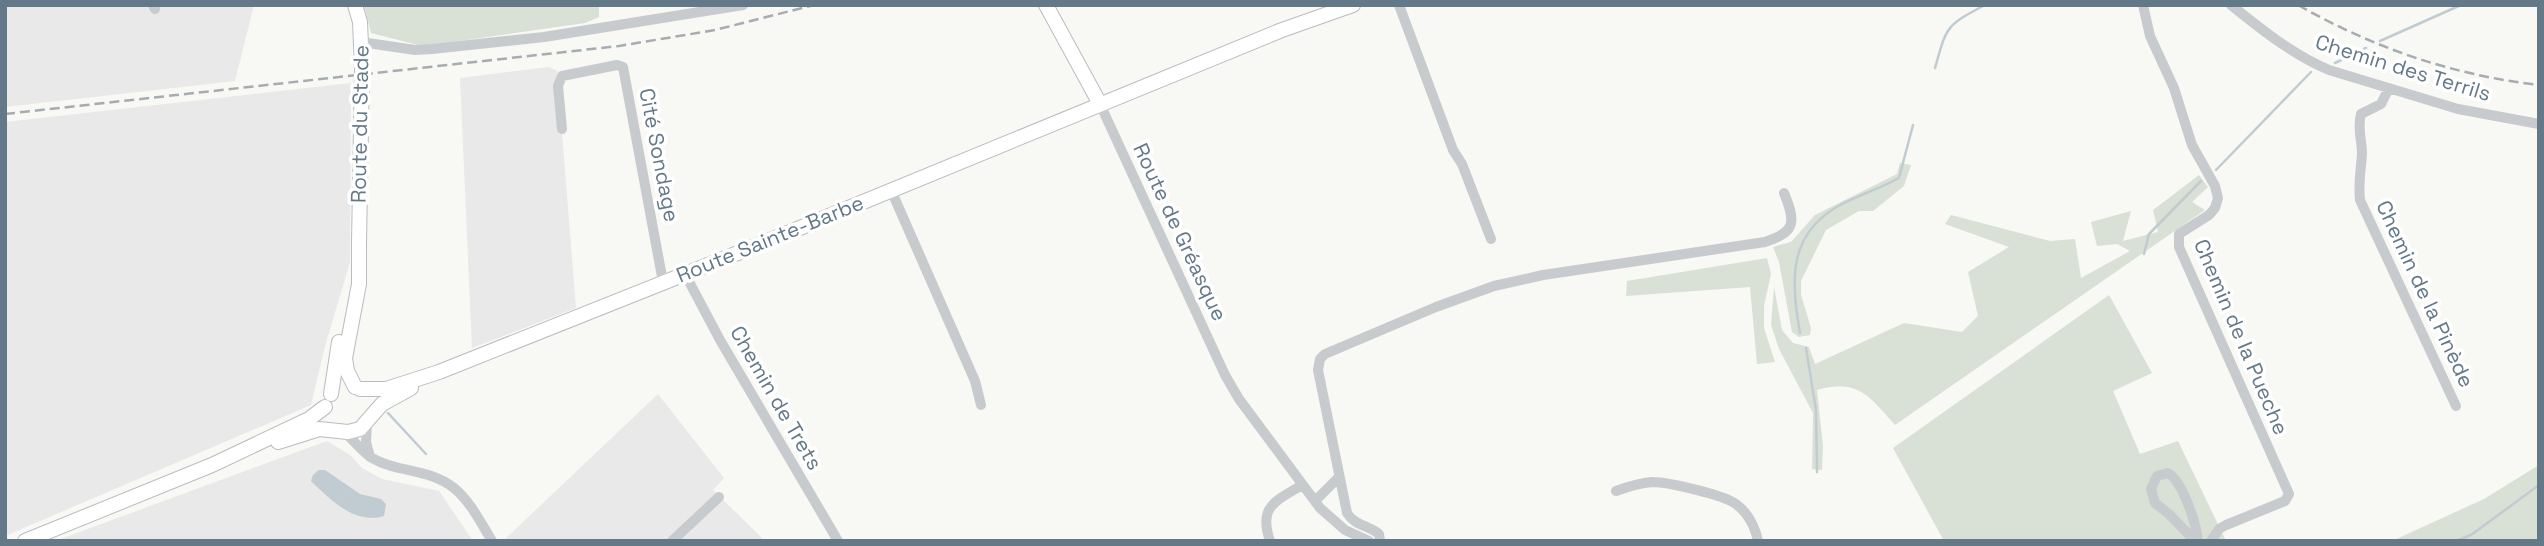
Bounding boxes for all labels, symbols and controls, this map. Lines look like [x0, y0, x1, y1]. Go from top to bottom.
street label: Chemin des Terrils [2312, 28, 2494, 107]
street label: Route du Stade [345, 45, 374, 203]
street label: Cité Sondage [633, 86, 686, 224]
street label: Route de Gréasque [1127, 139, 1234, 325]
street label: Route Sainte-Barbe [672, 189, 868, 289]
street label: Chemin de la Pinède [2370, 196, 2481, 392]
street label: Chemin de la Pueche [2188, 235, 2295, 439]
street label: Chemin de Trets [724, 321, 829, 475]

